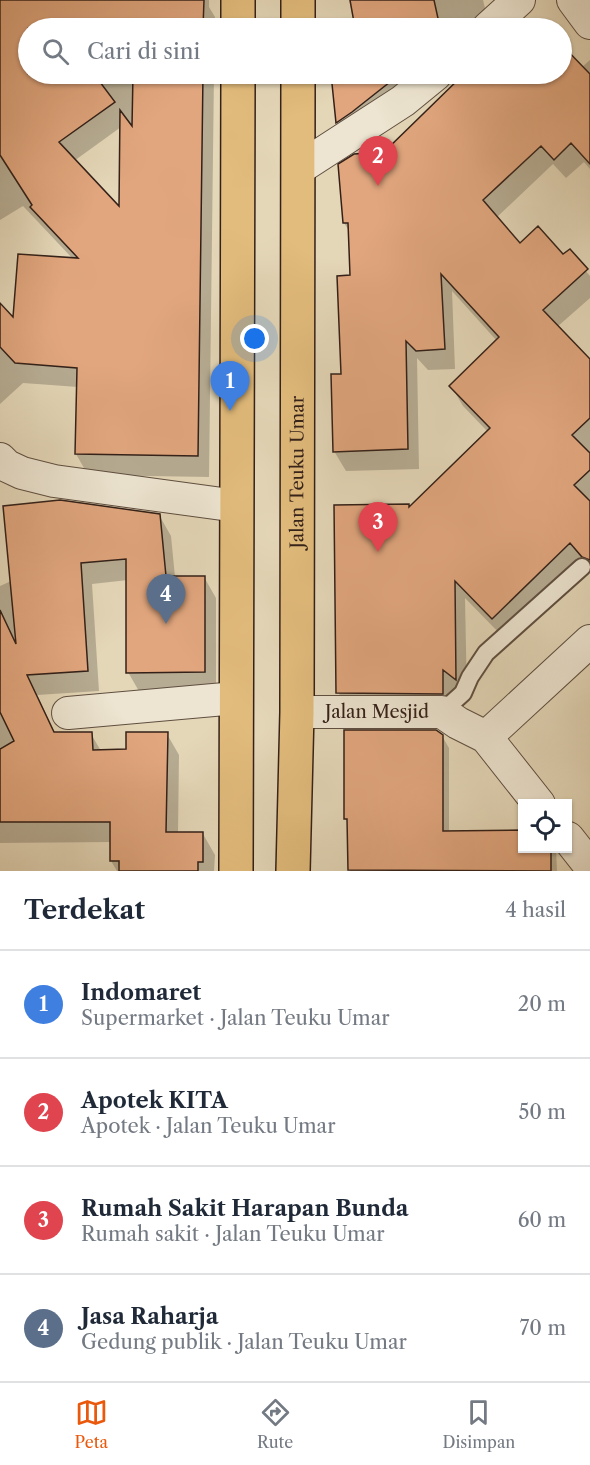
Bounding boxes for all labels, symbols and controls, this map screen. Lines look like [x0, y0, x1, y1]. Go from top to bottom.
search box [18, 18, 572, 84]
icon: search [39, 35, 72, 68]
text: Cari di sini [87, 38, 200, 65]
pin: 2 [358, 136, 398, 186]
your location [240, 324, 269, 353]
pin: 1 [210, 362, 250, 411]
street label: Jalan Teuku Umar [286, 395, 308, 551]
pin: 3 [358, 502, 398, 552]
pin: 4 [146, 574, 186, 624]
street label: Jalan Mesjid [322, 701, 429, 723]
map controls [518, 799, 572, 853]
button: locate [518, 799, 572, 853]
text: Terdekat [24, 894, 145, 926]
text: 4 hasil [505, 898, 566, 922]
text: Indomaret [81, 979, 201, 1006]
text: 1 [39, 992, 48, 1016]
text: 20 m [518, 992, 566, 1016]
text: Supermarket · Jalan Teuku Umar [81, 1006, 390, 1030]
text: Apotek KITA [81, 1087, 228, 1114]
text: 2 [38, 1100, 49, 1124]
text: 50 m [519, 1100, 566, 1124]
text: Apotek · Jalan Teuku Umar [81, 1114, 336, 1138]
text: Rumah Sakit Harapan Bunda [81, 1195, 409, 1222]
text: 3 [38, 1208, 49, 1232]
text: 60 m [518, 1208, 566, 1232]
text: Rumah sakit · Jalan Teuku Umar [81, 1222, 385, 1246]
text: Jasa Raharja [81, 1303, 219, 1330]
text: 4 [38, 1316, 49, 1340]
text: 70 m [520, 1316, 566, 1340]
text: Gedung publik · Jalan Teuku Umar [81, 1330, 407, 1354]
tab: Peta [75, 1396, 108, 1452]
tab: Rute [257, 1396, 293, 1452]
tab: Disimpan [442, 1396, 515, 1452]

